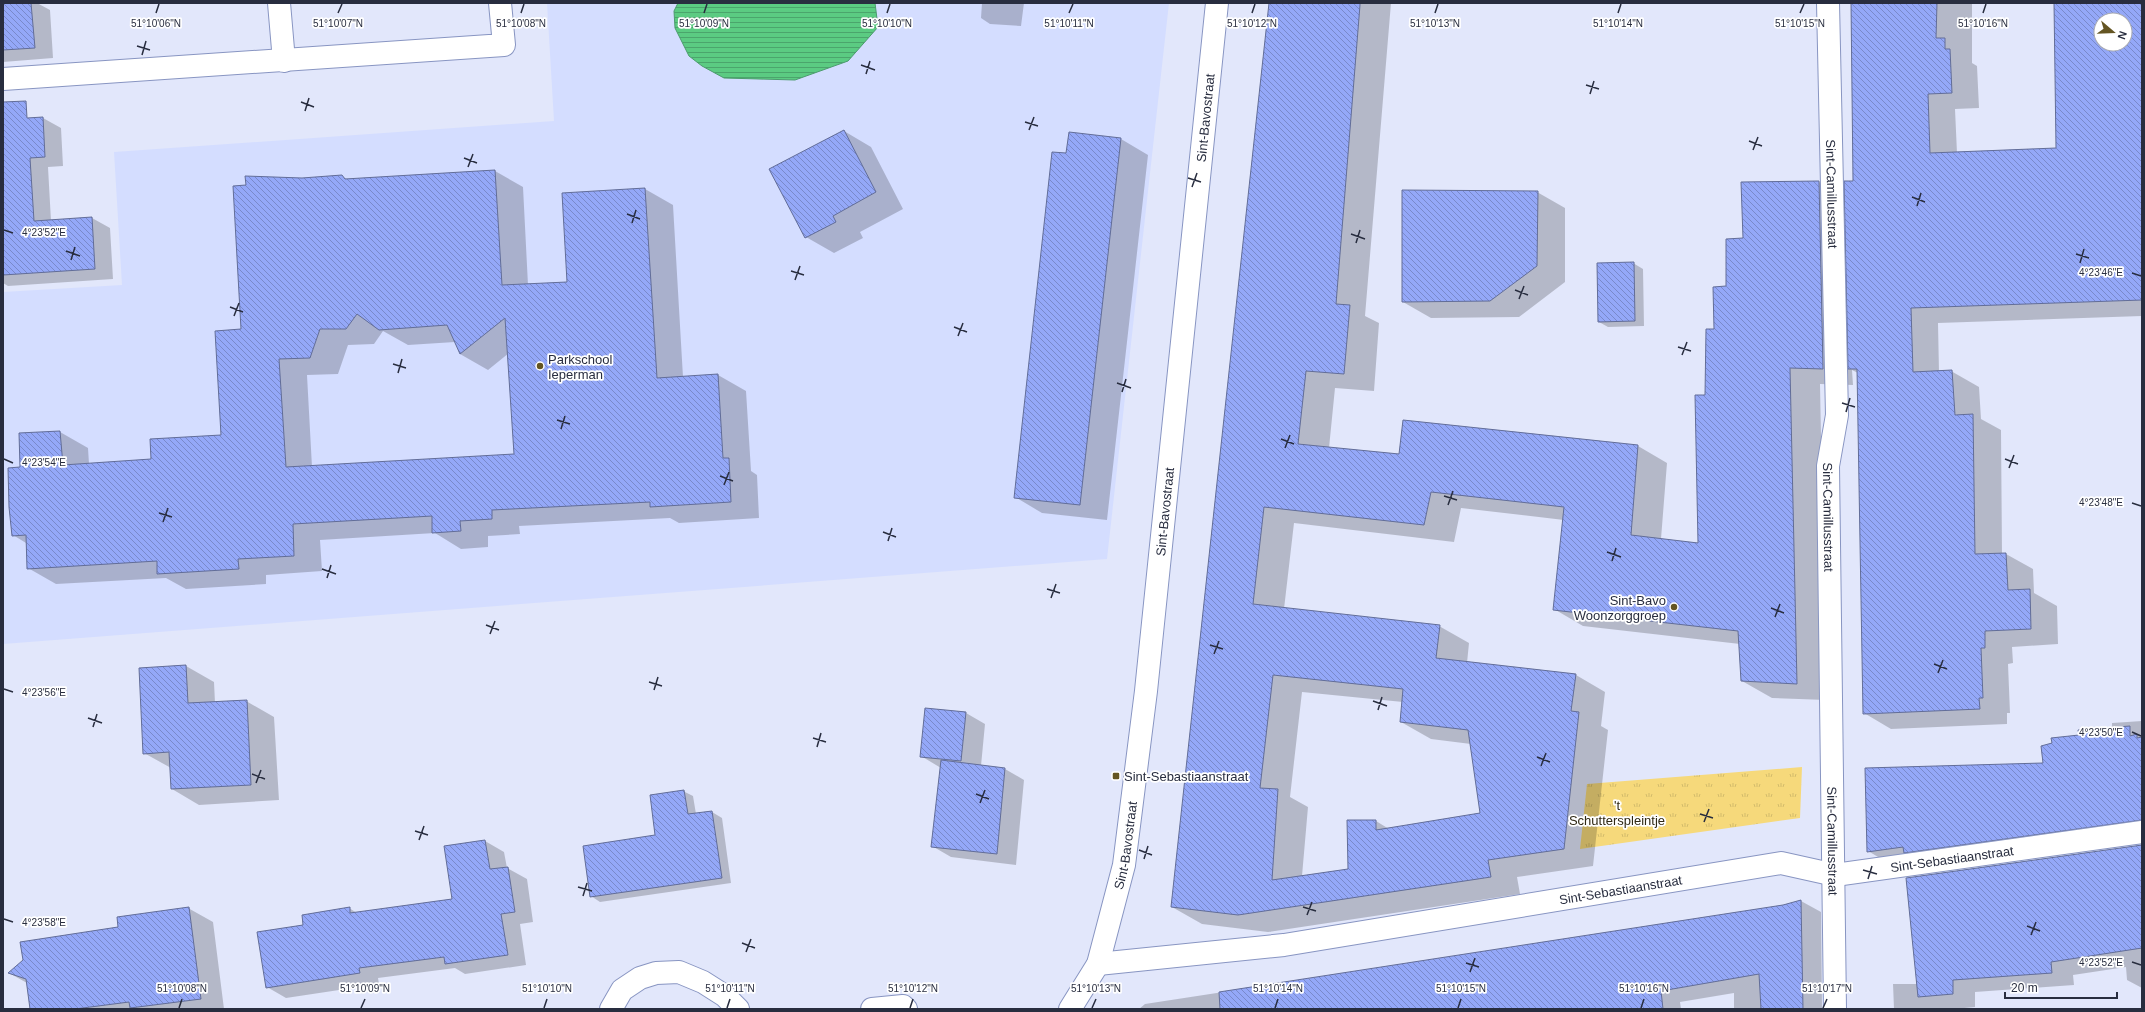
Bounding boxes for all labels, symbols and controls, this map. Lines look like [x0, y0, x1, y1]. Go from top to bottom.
north arrow [2093, 12, 2133, 52]
text: 51°10'06"N [131, 18, 181, 29]
text: 51°10'07"N [313, 18, 363, 29]
text: 51°10'08"N [496, 18, 546, 29]
text: 51°10'09"N [679, 18, 729, 29]
text: 51°10'10"N [862, 18, 912, 29]
text: 51°10'11"N [1044, 18, 1094, 29]
text: 51°10'12"N [1227, 18, 1277, 29]
text: 51°10'13"N [1410, 18, 1460, 29]
text: 51°10'14"N [1593, 18, 1643, 29]
text: 51°10'15"N [1775, 18, 1825, 29]
text: 51°10'16"N [1958, 18, 2008, 29]
text: N [2115, 30, 2129, 41]
street label: Sint-Bavostraat [1193, 72, 1217, 163]
street label: Sint-Camillusstraat [1823, 139, 1841, 249]
text: 4°23'52"E [22, 227, 66, 238]
text: 4°23'46"E [2079, 267, 2123, 278]
place label: Parkschool Ieperman [548, 352, 612, 382]
marker: Parkschool Ieperman [535, 361, 545, 371]
text: 4°23'54"E [22, 457, 66, 468]
street label: Sint-Camillusstraat [1820, 462, 1837, 572]
street label: Sint-Bavostraat [1152, 466, 1177, 557]
text: 4°23'48"E [2079, 497, 2123, 508]
place label: Sint-Bavo Woonzorggroep [1574, 593, 1666, 623]
marker: Sint-Bavo Woonzorggroep [1669, 602, 1679, 612]
text: 4°23'56"E [22, 687, 66, 698]
text: 4°23'50"E [2079, 727, 2123, 738]
place label: Sint-Sebastiaanstraat [1124, 769, 1249, 784]
marker: Sint-Sebastiaanstraat [1111, 771, 1121, 781]
street label: Sint-Camillusstraat [1825, 786, 1841, 896]
park label: 't Schutterspleintje [1569, 798, 1665, 828]
street label: Sint-Bavostraat [1110, 800, 1140, 891]
street label: Sint-Sebastiaanstraat [1889, 843, 2015, 875]
street label: Sint-Sebastiaanstraat [1558, 872, 1683, 907]
text: 4°23'58"E [22, 917, 66, 928]
text: 4°23'52"E [2079, 957, 2123, 968]
scale bar [2005, 974, 2117, 1000]
text: 20 m [2011, 981, 2038, 995]
text: 51°10'08"N [157, 983, 207, 994]
text: 51°10'09"N [340, 983, 390, 994]
text: 51°10'10"N [522, 983, 572, 994]
text: 51°10'11"N [705, 983, 755, 994]
text: 51°10'12"N [888, 983, 938, 994]
text: 51°10'13"N [1071, 983, 1121, 994]
text: 51°10'14"N [1253, 983, 1303, 994]
text: 51°10'15"N [1436, 983, 1486, 994]
text: 51°10'16"N [1619, 983, 1669, 994]
text: 51°10'17"N [1802, 983, 1852, 994]

